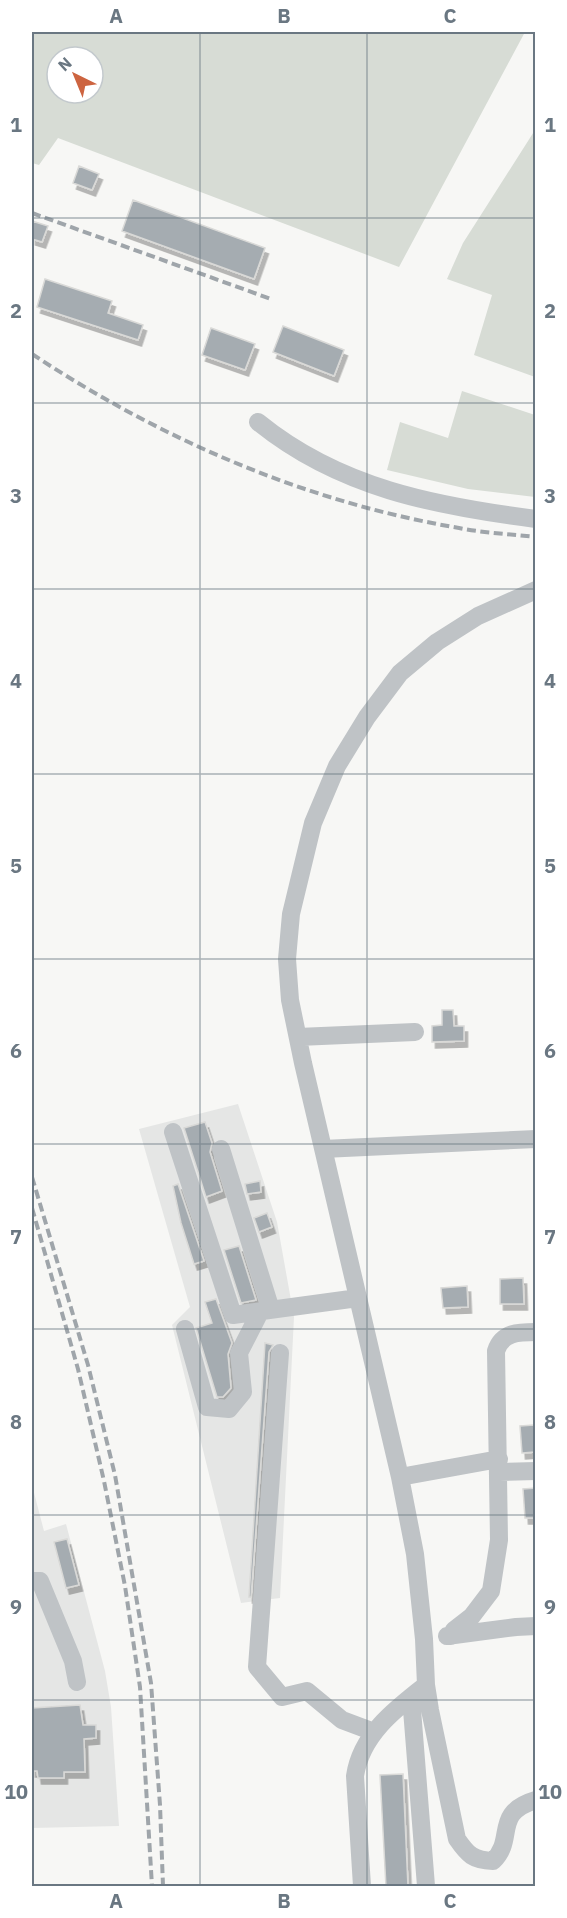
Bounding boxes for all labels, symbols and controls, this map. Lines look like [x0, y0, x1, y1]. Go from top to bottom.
text: A [109, 2, 123, 29]
text: B [277, 2, 291, 29]
text: C [443, 2, 457, 29]
north arrow [45, 45, 105, 105]
text: N [54, 53, 76, 75]
text: 1 [10, 111, 22, 138]
text: 1 [544, 111, 556, 138]
text: 2 [10, 297, 22, 324]
text: 2 [544, 297, 556, 324]
text: 3 [10, 482, 22, 509]
text: 3 [544, 482, 556, 509]
text: 4 [10, 667, 22, 694]
text: 4 [544, 667, 556, 694]
text: 5 [10, 852, 22, 879]
text: 5 [544, 852, 556, 879]
text: 6 [10, 1037, 22, 1064]
text: 6 [544, 1037, 556, 1064]
text: 7 [10, 1223, 22, 1250]
text: 7 [544, 1223, 556, 1250]
text: 8 [10, 1408, 22, 1435]
text: 8 [544, 1408, 556, 1435]
text: 9 [10, 1593, 22, 1620]
text: 9 [544, 1593, 556, 1620]
text: 10 [4, 1778, 28, 1805]
text: 10 [538, 1778, 562, 1805]
text: A [109, 1887, 123, 1914]
text: B [277, 1887, 291, 1914]
text: C [443, 1887, 457, 1914]

